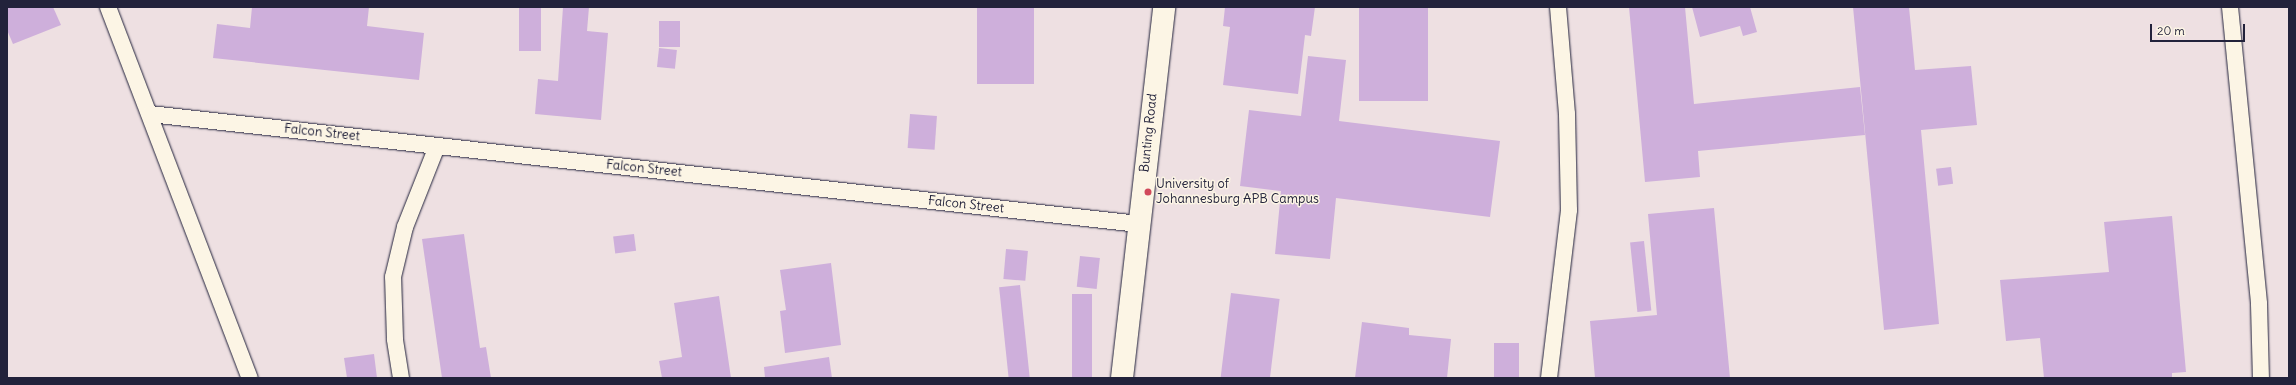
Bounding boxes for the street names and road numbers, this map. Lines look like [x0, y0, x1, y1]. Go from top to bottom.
street label: Bunting Road [1137, 93, 1161, 173]
street label: Falcon Street [283, 121, 361, 145]
street label: Falcon Street [605, 157, 683, 181]
street label: Falcon Street [927, 193, 1005, 217]

